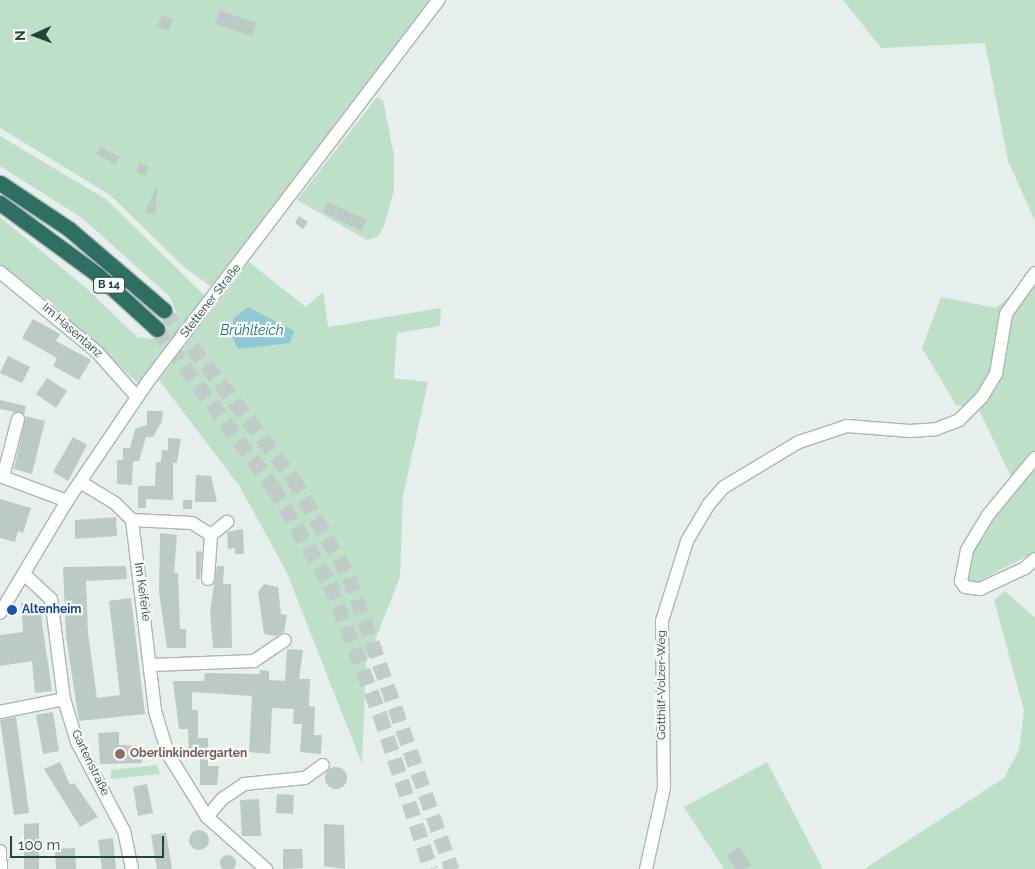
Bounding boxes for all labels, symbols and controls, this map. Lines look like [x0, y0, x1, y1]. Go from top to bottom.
north arrow [10, 10, 60, 60]
text: N [12, 30, 28, 41]
street label: Stettener Straße [178, 261, 244, 341]
road number: B 14 [93, 276, 125, 294]
street label: Im Hasentanz [39, 301, 105, 361]
water label: Brühlteich [220, 322, 284, 338]
street label: Im Keiferle [131, 562, 153, 622]
place label: Altenheim [22, 603, 81, 617]
marker: Altenheim [6, 604, 18, 616]
street label: Gotthilf-Volzer-Weg [655, 630, 669, 740]
street label: Gartenstraße [68, 728, 112, 798]
place label: Oberlinkindergarten [130, 747, 247, 761]
marker: Oberlinkindergarten [114, 748, 126, 760]
scale bar [12, 826, 166, 858]
text: 100 m [18, 836, 60, 854]

